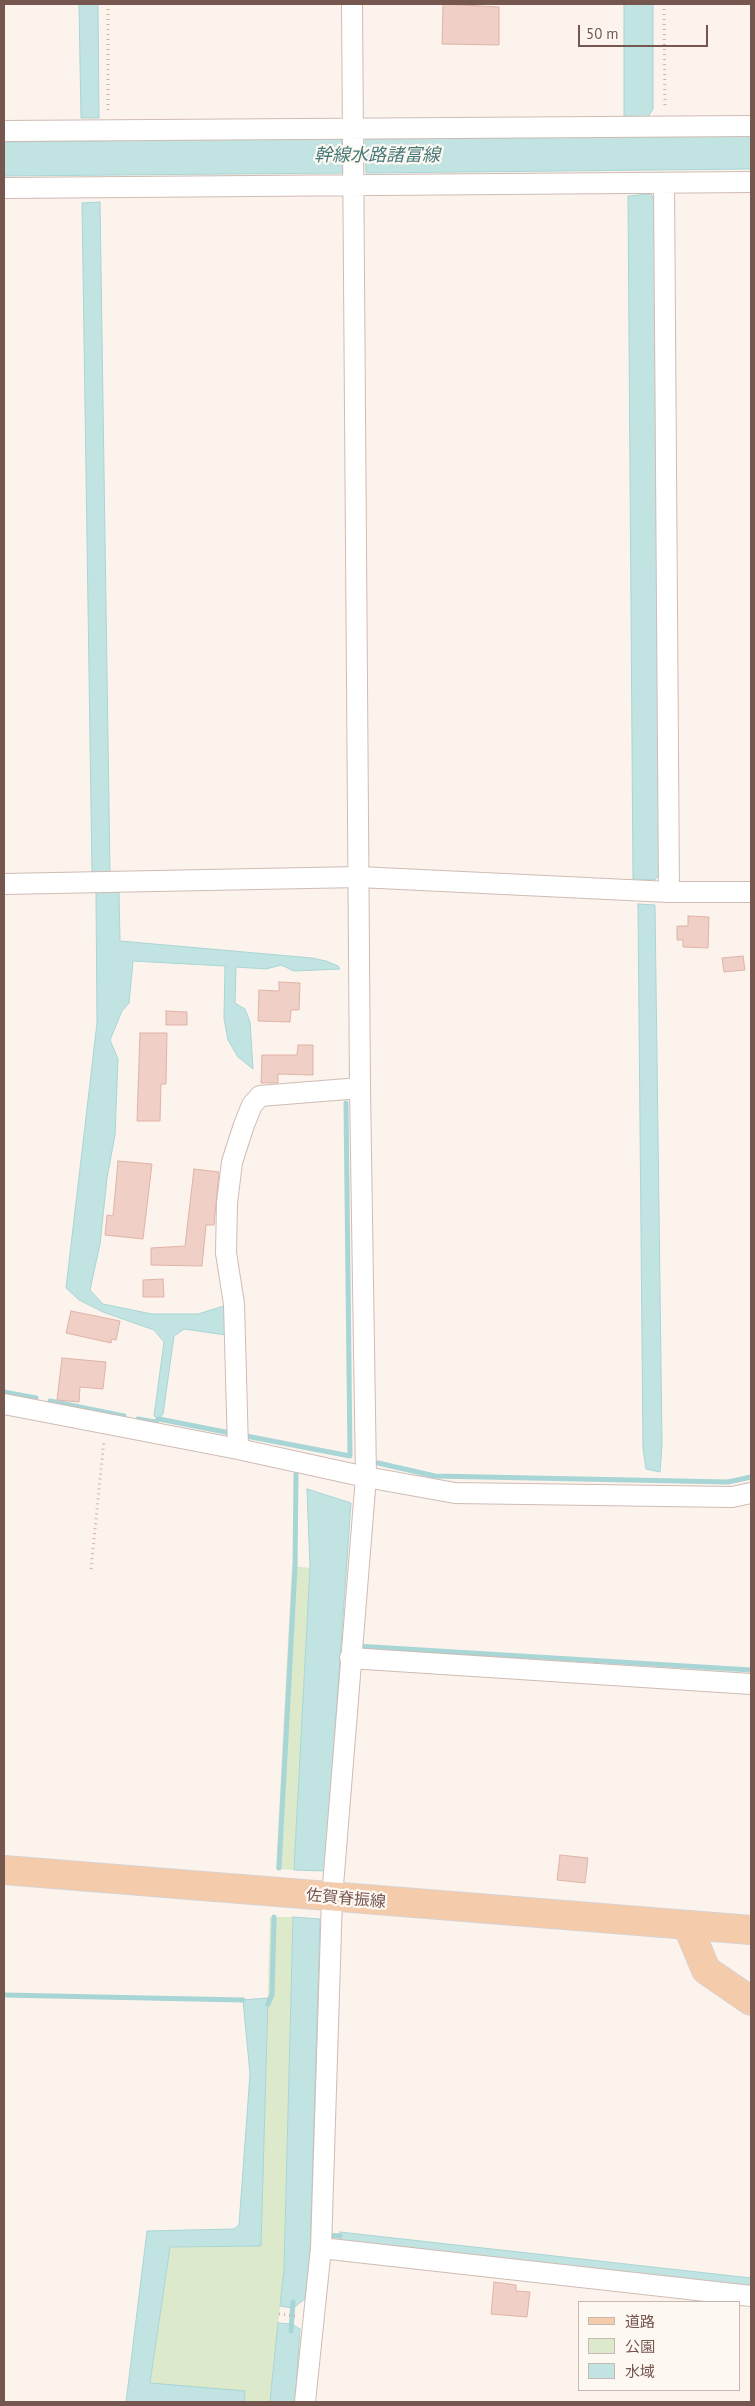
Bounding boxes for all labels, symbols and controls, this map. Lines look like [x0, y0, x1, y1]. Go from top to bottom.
scale bar [580, 15, 710, 47]
text: 50 m [586, 24, 619, 43]
water label: 幹線水路諸富線 [314, 145, 440, 167]
street label: 佐賀脊振線 [305, 1886, 387, 1912]
legend [578, 2301, 740, 2391]
text: 道路 [625, 2312, 655, 2331]
text: 公園 [625, 2337, 655, 2356]
text: 水域 [625, 2362, 655, 2381]

